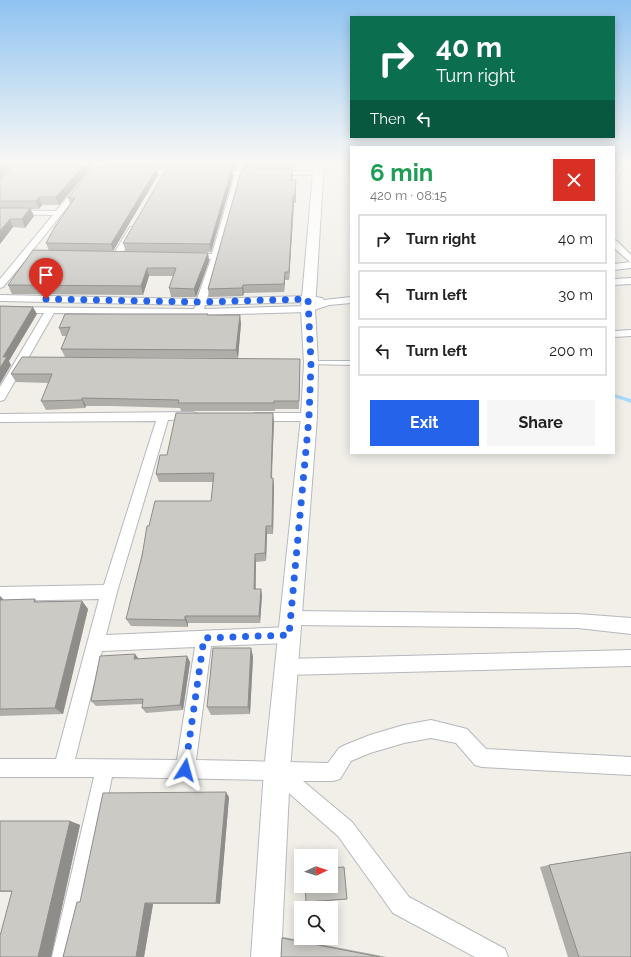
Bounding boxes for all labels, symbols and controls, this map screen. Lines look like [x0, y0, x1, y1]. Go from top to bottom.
text: 40 m [436, 31, 502, 64]
icon: right [370, 32, 422, 84]
text: Turn right [436, 65, 515, 86]
icon: left [413, 108, 435, 130]
text: Then [370, 110, 405, 128]
text: 6 min [370, 158, 433, 187]
button: close [553, 159, 595, 201]
text: 420 m · 08:15 [370, 188, 447, 203]
icon: right [372, 228, 394, 250]
text: Turn right [406, 230, 476, 248]
text: 40 m [558, 230, 593, 248]
pin [29, 258, 63, 299]
icon: arrive [35, 264, 57, 286]
icon: left [372, 284, 394, 306]
text: Turn left [406, 286, 467, 304]
text: 30 m [558, 286, 593, 304]
icon: left [372, 340, 394, 362]
text: Turn left [406, 342, 467, 360]
text: 200 m [549, 342, 593, 360]
button: Exit [370, 400, 479, 446]
button: Share [487, 400, 595, 446]
position arrow [164, 749, 206, 791]
north arrow [294, 849, 338, 893]
map controls [294, 849, 338, 945]
button: search [294, 901, 338, 945]

